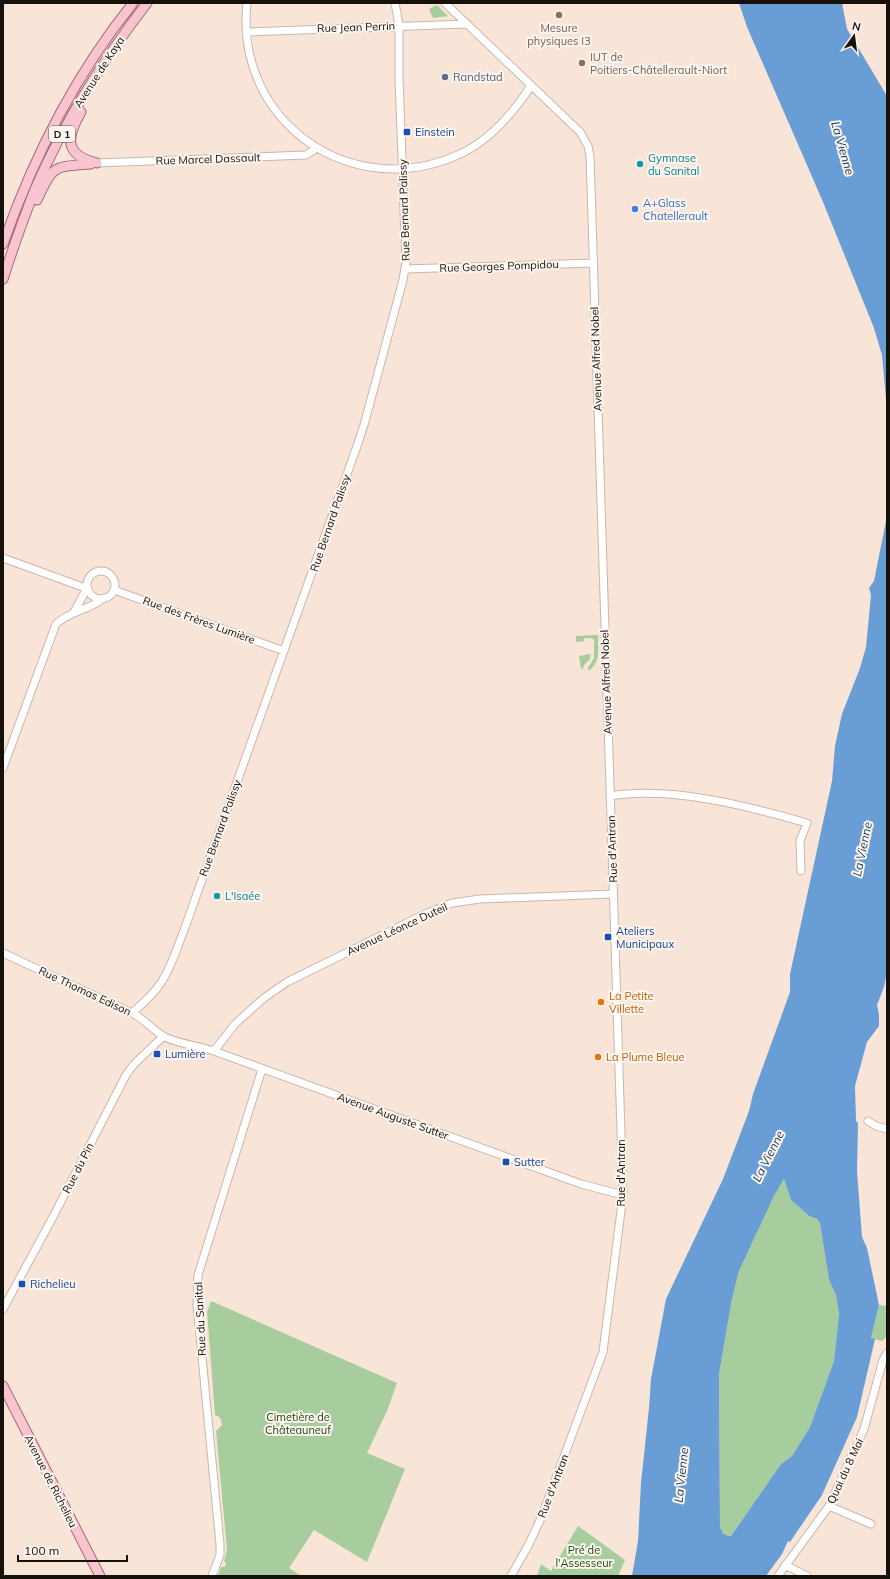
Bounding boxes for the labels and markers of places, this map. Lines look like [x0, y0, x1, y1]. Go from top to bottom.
marker: Mesure physiques I3 [554, 10, 564, 20]
place label: Mesure physiques I3 [527, 21, 591, 48]
place label: IUT de Poitiers-Châtellerault-Niort [590, 50, 727, 77]
marker: IUT de Poitiers-Châtellerault-Niort [577, 58, 587, 68]
place label: Randstad [453, 70, 503, 84]
marker: Randstad [440, 72, 450, 82]
place label: Einstein [415, 125, 455, 139]
marker: Einstein [402, 127, 412, 137]
place label: Gymnase du Sanital [648, 151, 699, 178]
marker: Gymnase du Sanital [635, 159, 645, 169]
place label: A+Glass Chatellerault [643, 196, 708, 223]
marker: A+Glass Chatellerault [630, 204, 640, 214]
place label: L'Isaée [225, 889, 260, 903]
marker: L'Isaée [212, 891, 222, 901]
place label: Ateliers Municipaux [616, 924, 674, 951]
marker: Ateliers Municipaux [603, 932, 613, 942]
place label: La Petite Villette [609, 989, 654, 1016]
marker: La Petite Villette [596, 997, 606, 1007]
place label: Lumière [165, 1047, 205, 1061]
marker: Lumière [152, 1049, 162, 1059]
place label: La Plume Bleue [606, 1050, 685, 1064]
marker: La Plume Bleue [593, 1052, 603, 1062]
place label: Sutter [514, 1155, 545, 1169]
marker: Sutter [501, 1157, 511, 1167]
place label: Richelieu [30, 1277, 76, 1291]
marker: Richelieu [17, 1279, 27, 1289]

